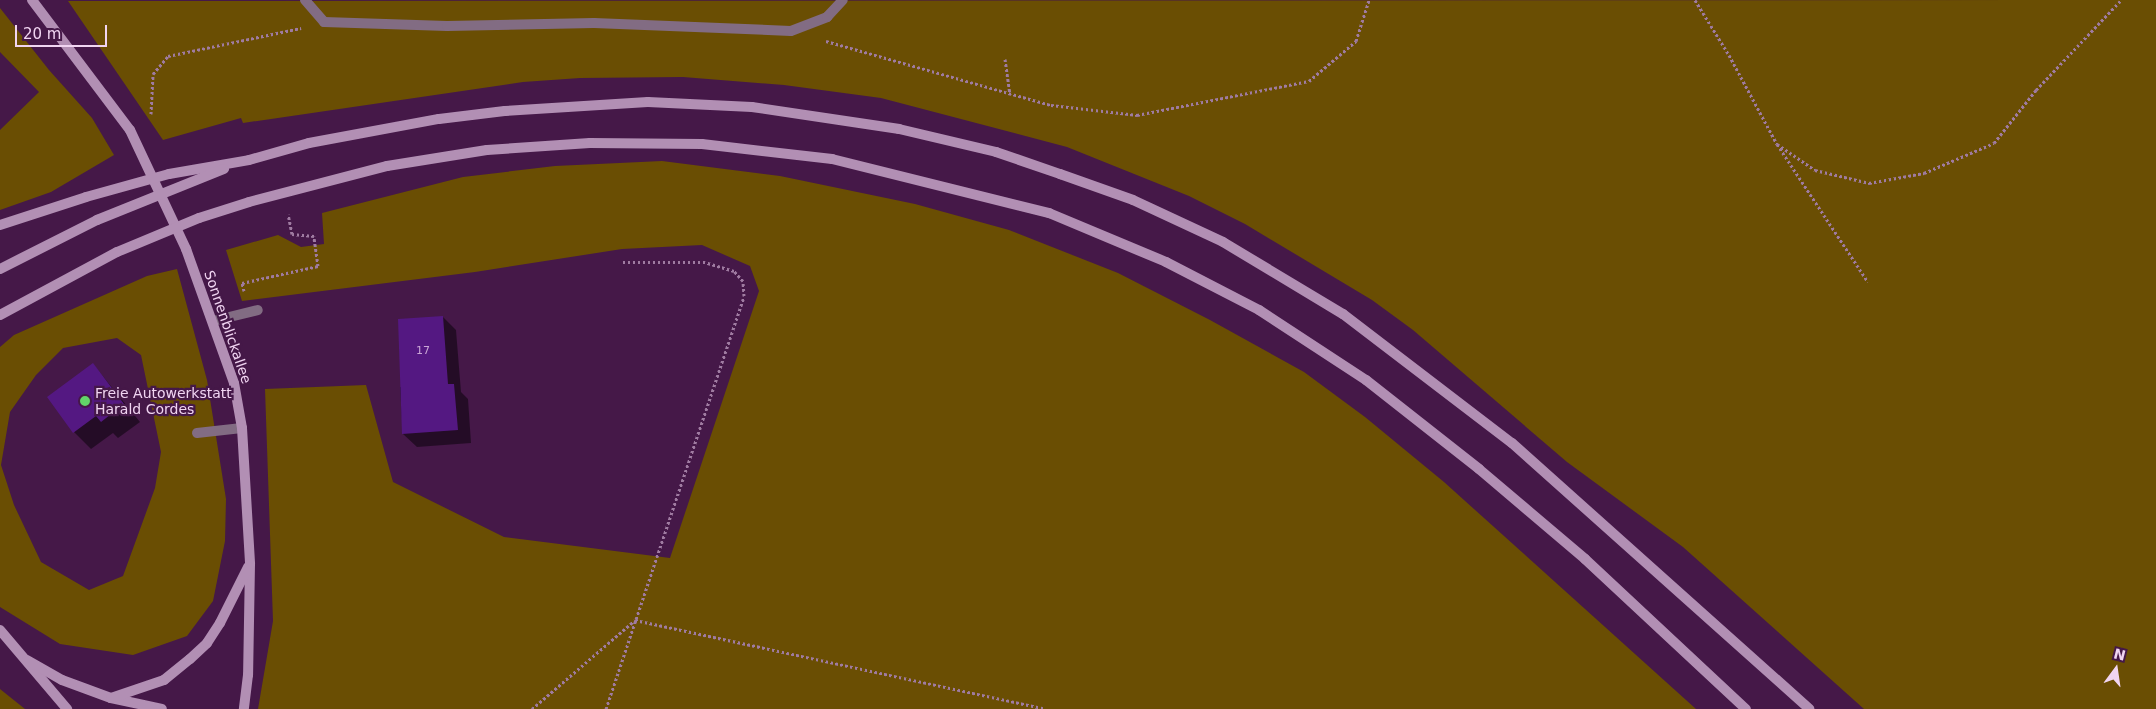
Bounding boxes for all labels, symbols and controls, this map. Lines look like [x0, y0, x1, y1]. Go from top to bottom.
scale bar [18, 15, 110, 47]
text: 20 m [23, 25, 61, 43]
street label: Sonnenblickallee [201, 268, 255, 386]
house number: 17 [416, 344, 430, 358]
place label: Freie Autowerkstatt Harald Cordes [95, 385, 232, 418]
marker: Freie Autowerkstatt Harald Cordes [79, 395, 91, 407]
north arrow [2091, 644, 2141, 694]
text: N [2112, 645, 2127, 664]

